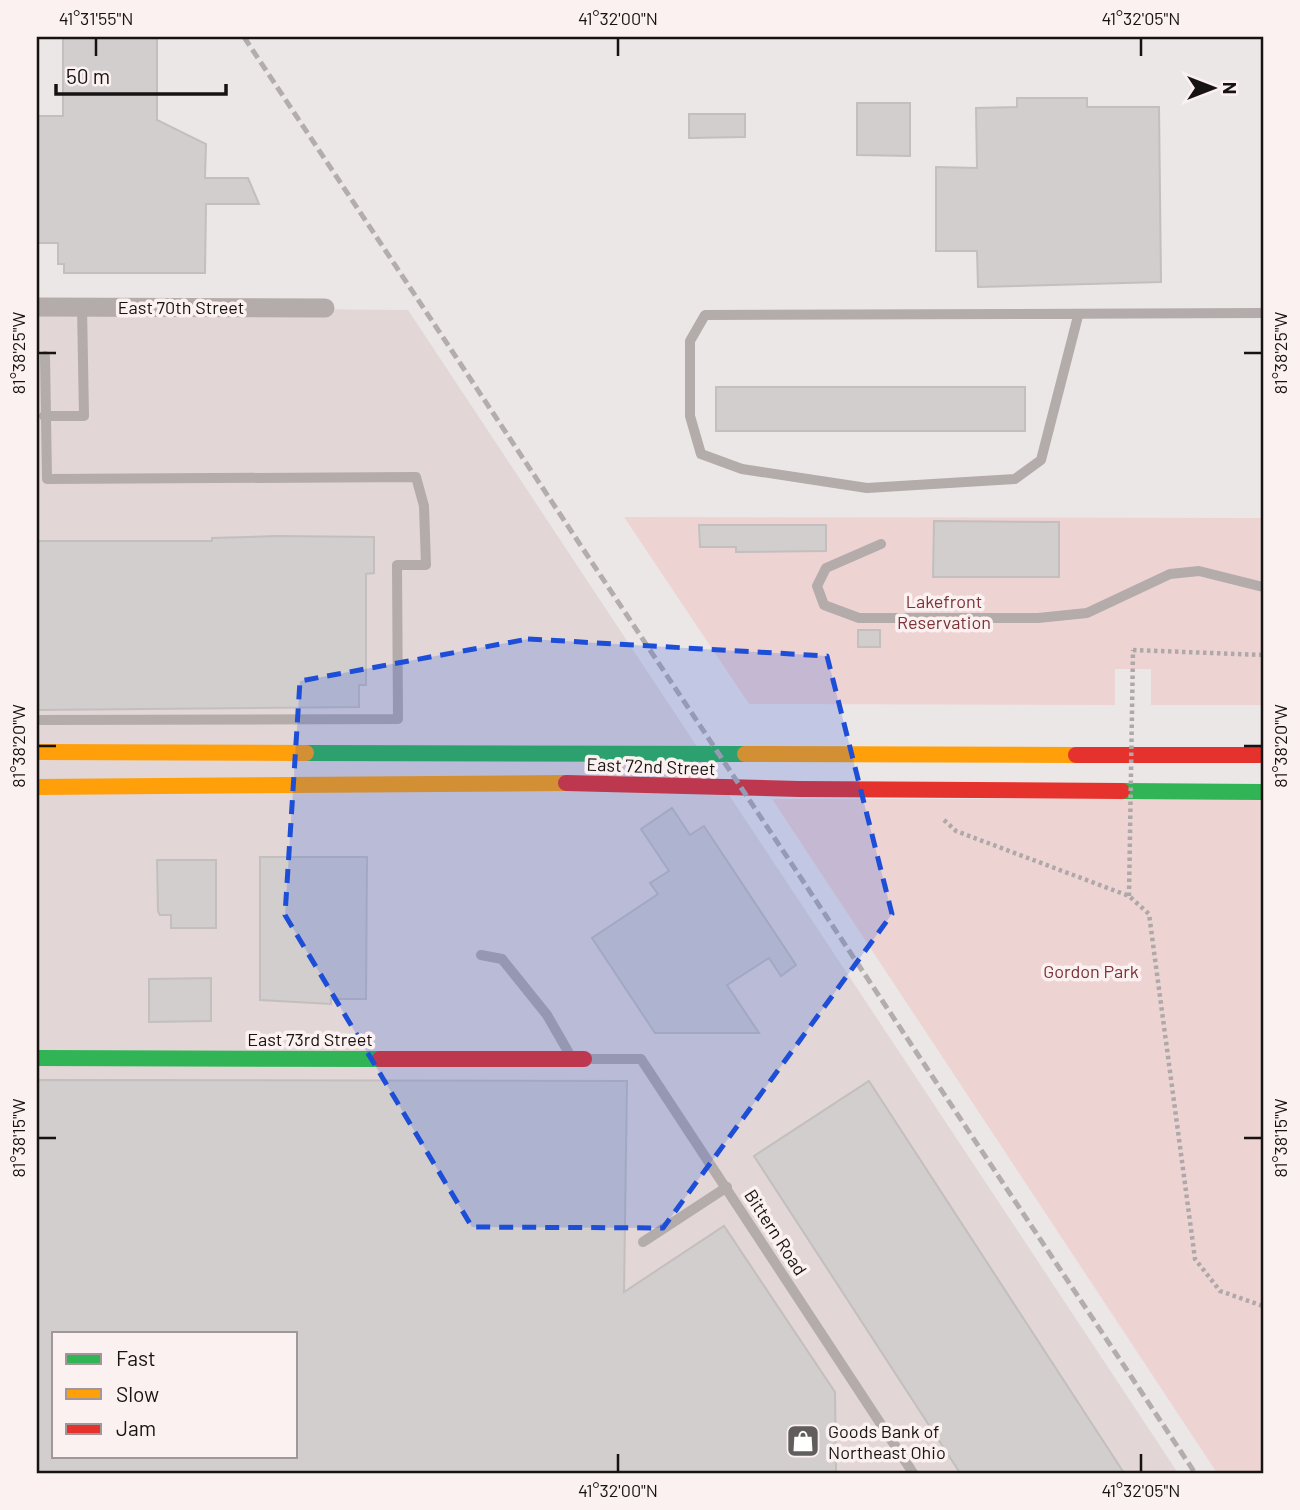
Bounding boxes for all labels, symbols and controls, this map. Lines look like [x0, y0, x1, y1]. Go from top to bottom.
text: 41°31'55"N [59, 7, 133, 29]
text: 41°32'00"N [578, 7, 658, 29]
text: 41°32'05"N [1101, 7, 1181, 29]
scale bar [56, 52, 226, 96]
north arrow [1178, 52, 1248, 122]
text: 50 m [66, 63, 110, 88]
text: N [1219, 82, 1242, 94]
street label: East 70th Street [118, 296, 244, 318]
text: 81°38'25"W [7, 312, 29, 394]
text: 81°38'25"W [1269, 312, 1291, 394]
park label: Lakefront Reservation [897, 590, 991, 633]
text: 81°38'20"W [7, 704, 29, 788]
text: 81°38'20"W [1269, 704, 1291, 788]
street label: East 72nd Street [586, 753, 716, 779]
park label: Gordon Park [1043, 960, 1139, 982]
street label: East 73rd Street [247, 1028, 373, 1050]
text: 81°38'15"W [7, 1098, 29, 1178]
text: 81°38'15"W [1269, 1098, 1291, 1178]
street label: Bittern Road [740, 1185, 812, 1279]
legend [52, 1332, 298, 1458]
text: Fast [116, 1345, 156, 1370]
text: Slow [116, 1381, 159, 1406]
text: Jam [116, 1415, 156, 1440]
place label: Goods Bank of Northeast Ohio [828, 1420, 946, 1463]
shop icon: Goods Bank of Northeast Ohio [784, 1422, 822, 1460]
text: 41°32'00"N [578, 1479, 658, 1501]
text: 41°32'05"N [1101, 1479, 1181, 1501]

